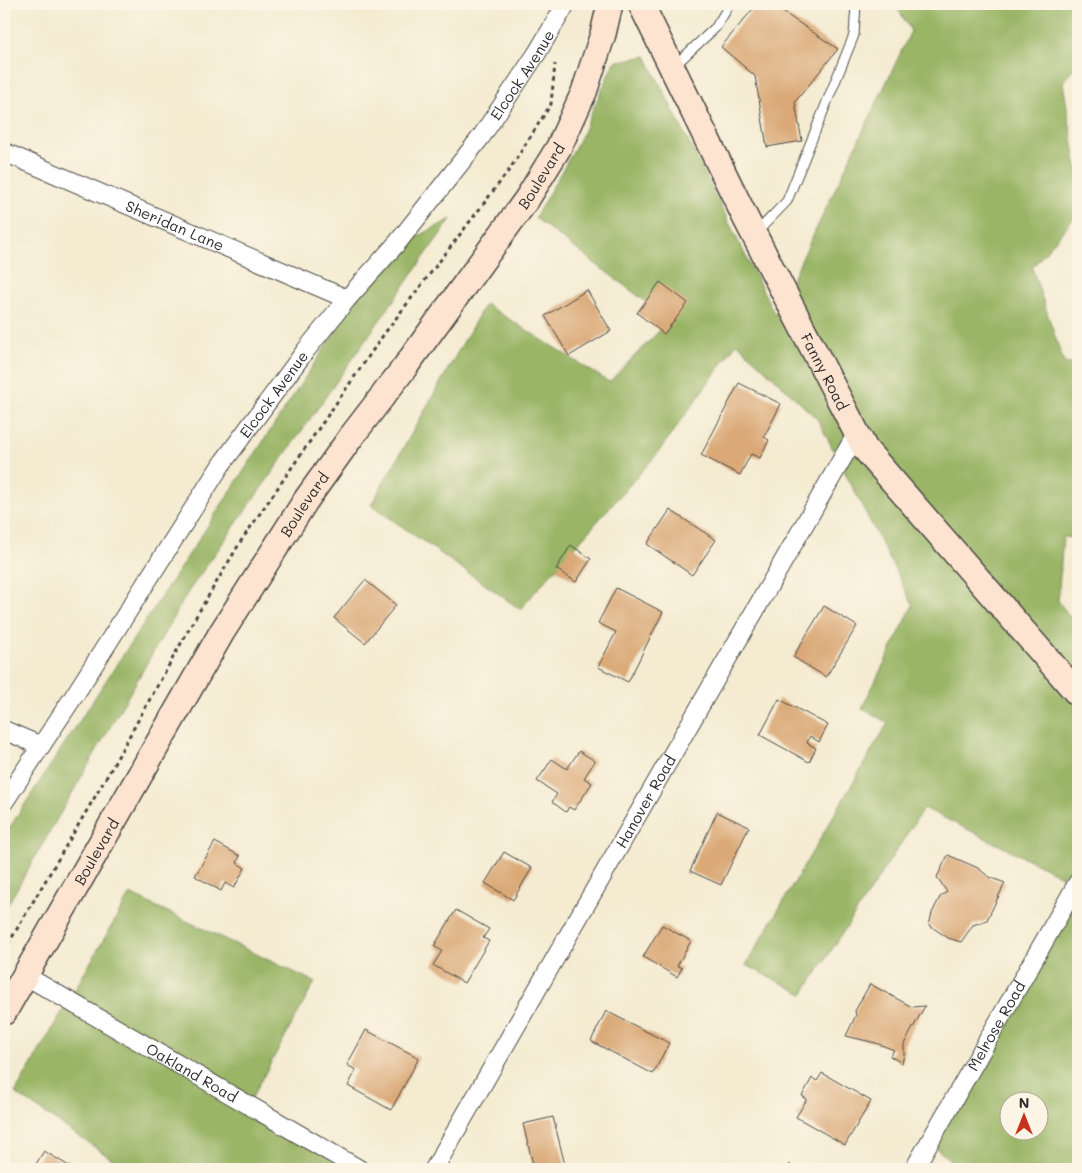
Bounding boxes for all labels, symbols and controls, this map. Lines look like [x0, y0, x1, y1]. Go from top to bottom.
street label: Elcock Avenue [485, 26, 558, 124]
street label: Boulevard [513, 139, 569, 213]
street label: Sheridan Lane [123, 195, 227, 255]
street label: Fanny Road [797, 329, 853, 414]
street label: Elcock Avenue [235, 346, 312, 442]
street label: Boulevard [275, 468, 333, 540]
street label: Hanover Road [611, 751, 680, 852]
street label: Boulevard [69, 815, 123, 889]
street label: Melrose Road [962, 977, 1029, 1074]
street label: Oakland Road [143, 1038, 241, 1107]
north arrow [1000, 1090, 1050, 1140]
text: N [1019, 1093, 1029, 1112]

